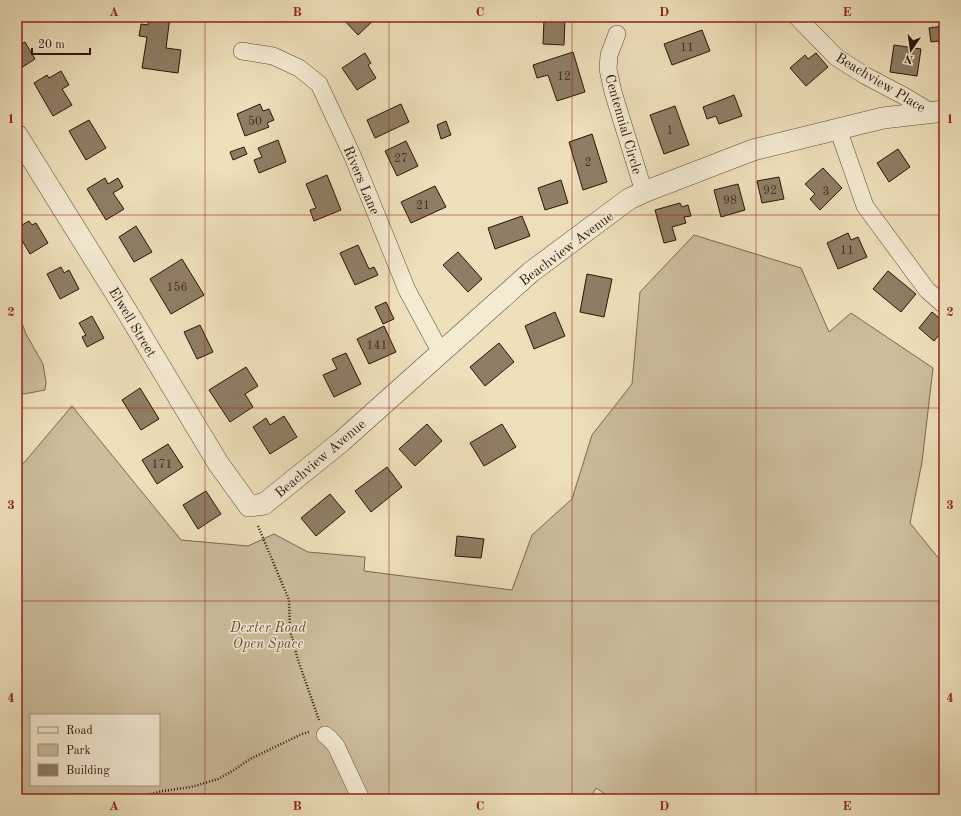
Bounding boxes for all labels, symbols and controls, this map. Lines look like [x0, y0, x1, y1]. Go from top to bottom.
text: A [109, 6, 119, 19]
text: B [292, 6, 302, 19]
text: C [476, 6, 484, 19]
text: D [659, 6, 669, 19]
text: E [843, 6, 852, 19]
scale bar [32, 30, 90, 56]
north arrow [891, 30, 931, 70]
text: 20 m [38, 39, 65, 51]
house number: 11 [680, 42, 694, 54]
street label: Beachview Place [833, 51, 928, 115]
text: N [903, 52, 914, 65]
house number: 12 [557, 71, 571, 83]
street label: Centennial Circle [602, 73, 644, 176]
text: 1 [7, 113, 15, 126]
text: 1 [946, 113, 954, 126]
house number: 50 [248, 115, 262, 128]
house number: 1 [667, 125, 673, 137]
street label: Rivers Lane [340, 144, 382, 217]
house number: 27 [394, 153, 408, 165]
house number: 2 [585, 157, 591, 169]
house number: 92 [763, 185, 777, 197]
house number: 3 [823, 186, 829, 198]
house number: 98 [723, 195, 737, 207]
house number: 21 [416, 200, 430, 212]
street label: Beachview Avenue [517, 209, 616, 289]
house number: 11 [840, 245, 854, 257]
house number: 156 [167, 281, 187, 294]
street label: Elwell Street [106, 285, 158, 360]
text: 2 [7, 306, 15, 319]
text: 2 [946, 306, 954, 319]
house number: 141 [367, 340, 387, 352]
street label: Beachview Avenue [273, 417, 369, 501]
house number: 171 [152, 459, 172, 471]
text: 3 [7, 499, 15, 512]
text: 3 [946, 499, 954, 512]
park label: Dexter Road Open Space [229, 621, 306, 652]
text: 4 [7, 692, 15, 705]
text: 4 [946, 692, 954, 705]
legend [30, 714, 160, 786]
text: Road [66, 725, 93, 737]
text: Park [66, 745, 91, 757]
text: Building [66, 765, 110, 777]
text: A [109, 800, 119, 813]
text: B [292, 800, 302, 813]
text: C [476, 800, 484, 813]
text: D [659, 800, 669, 813]
text: E [843, 800, 852, 813]

